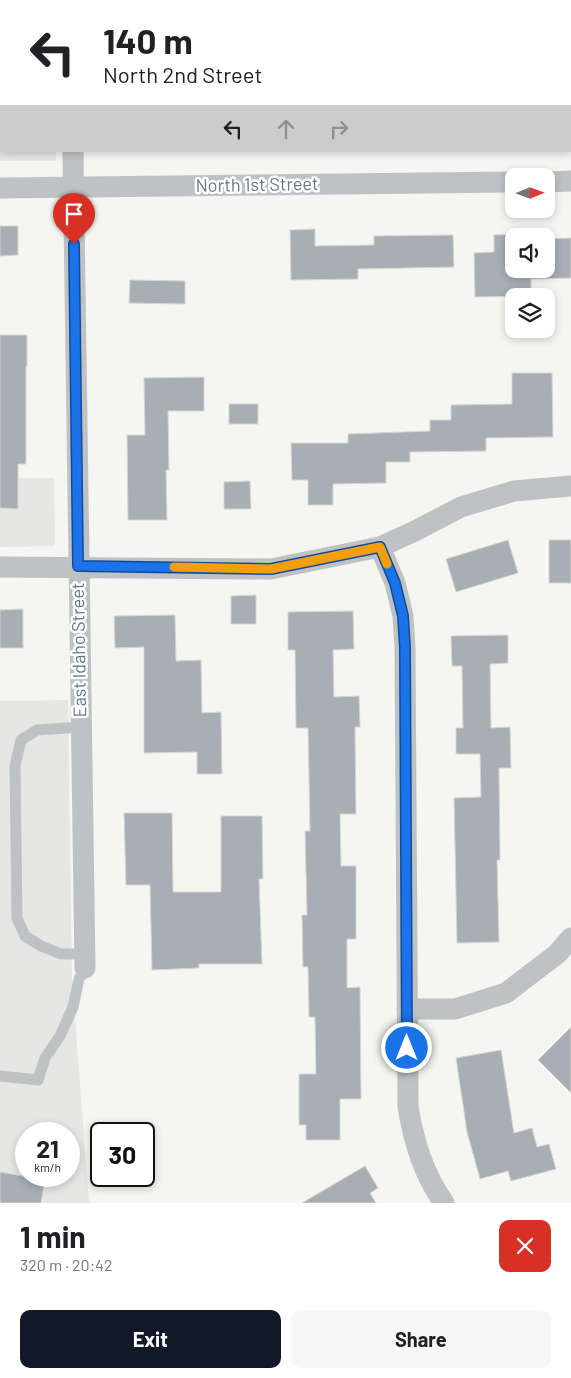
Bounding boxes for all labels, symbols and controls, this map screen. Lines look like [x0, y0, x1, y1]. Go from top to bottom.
text: 140 m [103, 19, 193, 61]
icon: left [20, 20, 85, 85]
text: North 2nd Street [103, 61, 262, 87]
icon: left [219, 115, 247, 143]
icon: ahead [272, 115, 300, 143]
icon: right [325, 115, 353, 143]
north arrow [505, 168, 555, 218]
map controls [505, 168, 555, 338]
street label: North 1st Street [195, 172, 319, 196]
pin [53, 193, 95, 244]
icon: arrive [60, 200, 88, 228]
button: sound [505, 228, 555, 278]
button: layers [505, 288, 555, 338]
street label: East Idaho Street [66, 582, 90, 718]
position arrow [380, 1021, 432, 1073]
speed limit sign: 30 [90, 1122, 155, 1187]
text: 21 [36, 1133, 59, 1163]
text: km/h [34, 1160, 61, 1174]
text: 1 min [20, 1218, 86, 1254]
button: close [499, 1220, 551, 1272]
text: 320 m · 20:42 [20, 1255, 112, 1274]
button: Exit [20, 1310, 281, 1368]
button: Share [291, 1310, 551, 1368]

